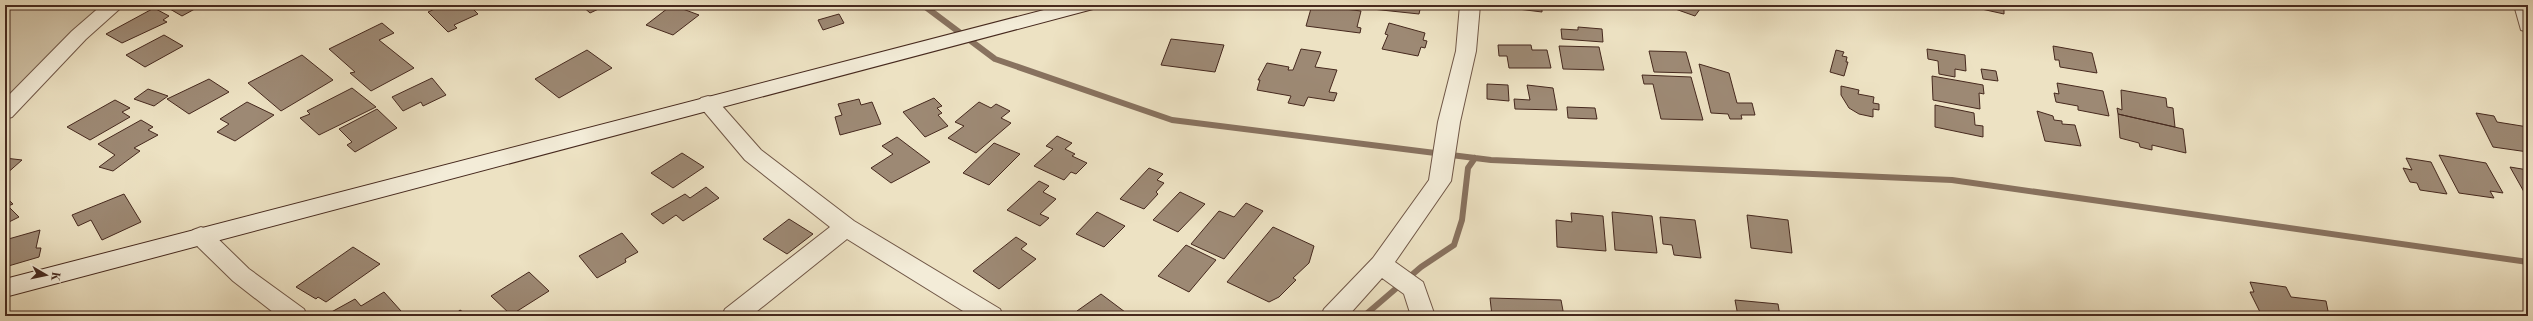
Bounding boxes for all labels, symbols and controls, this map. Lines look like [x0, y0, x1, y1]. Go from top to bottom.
north arrow [26, 255, 66, 295]
text: K [47, 271, 63, 283]

